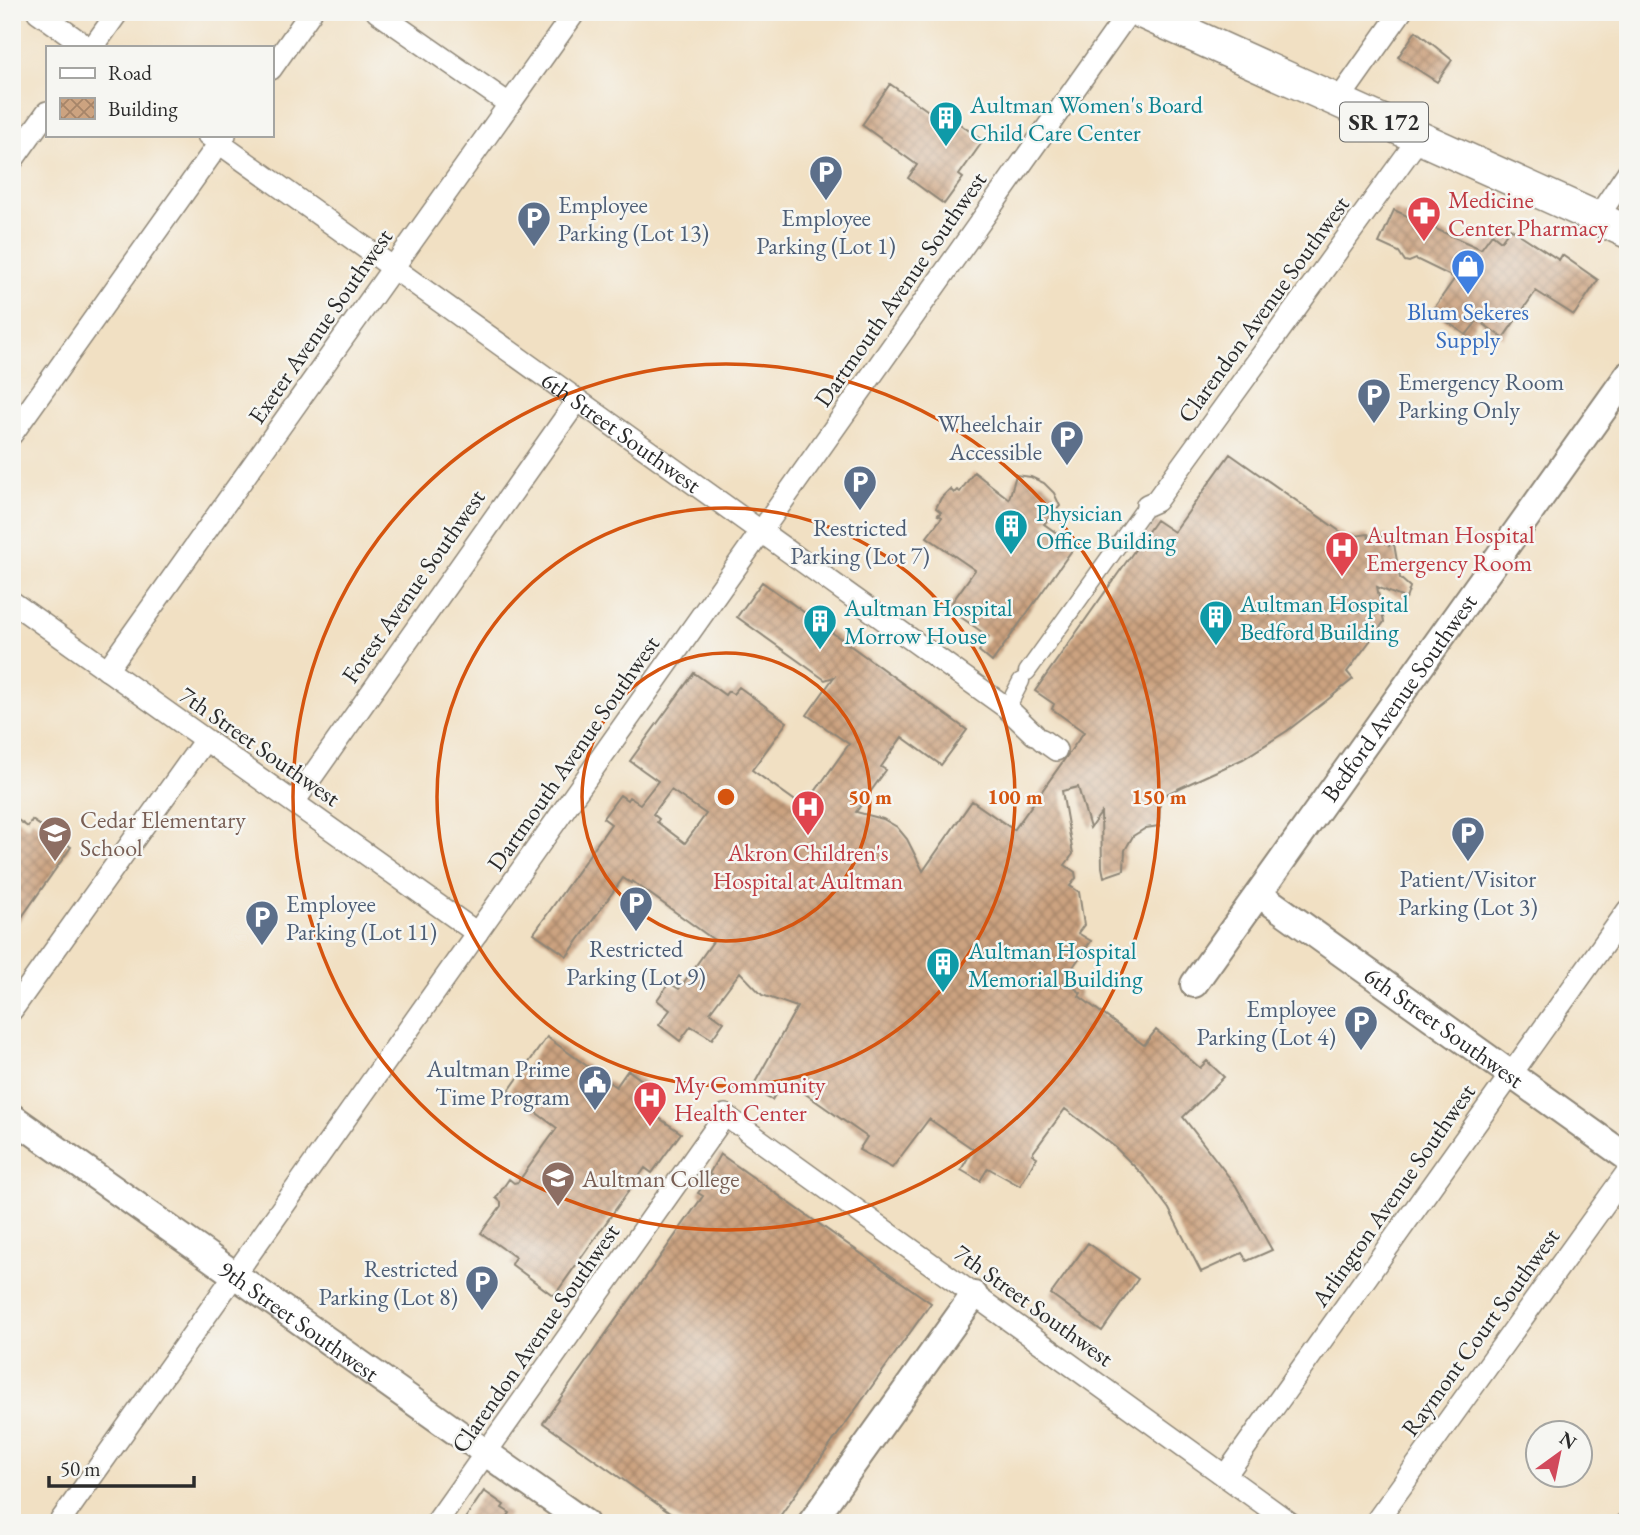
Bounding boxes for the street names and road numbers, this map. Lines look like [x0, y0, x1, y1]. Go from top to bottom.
road number: SR 172 [1340, 102, 1428, 141]
street label: Dartmouth Avenue Southwest [807, 165, 993, 413]
street label: Clarendon Avenue Southwest [1170, 189, 1356, 429]
street label: Exeter Avenue Southwest [241, 222, 399, 430]
street label: 6th Street Southwest [536, 364, 708, 500]
street label: Forest Avenue Southwest [334, 483, 492, 689]
street label: Bedford Avenue Southwest [1314, 587, 1483, 808]
street label: Dartmouth Avenue Southwest [480, 629, 666, 877]
street label: 7th Street Southwest [174, 679, 347, 813]
street label: 6th Street Southwest [1358, 959, 1531, 1095]
street label: Arlington Avenue Southwest [1304, 1077, 1482, 1313]
street label: Clarendon Avenue Southwest [444, 1217, 626, 1459]
street label: Raymont Court Southwest [1394, 1221, 1566, 1442]
street label: 7th Street Southwest [948, 1237, 1120, 1373]
street label: 9th Street Southwest [213, 1253, 386, 1388]

